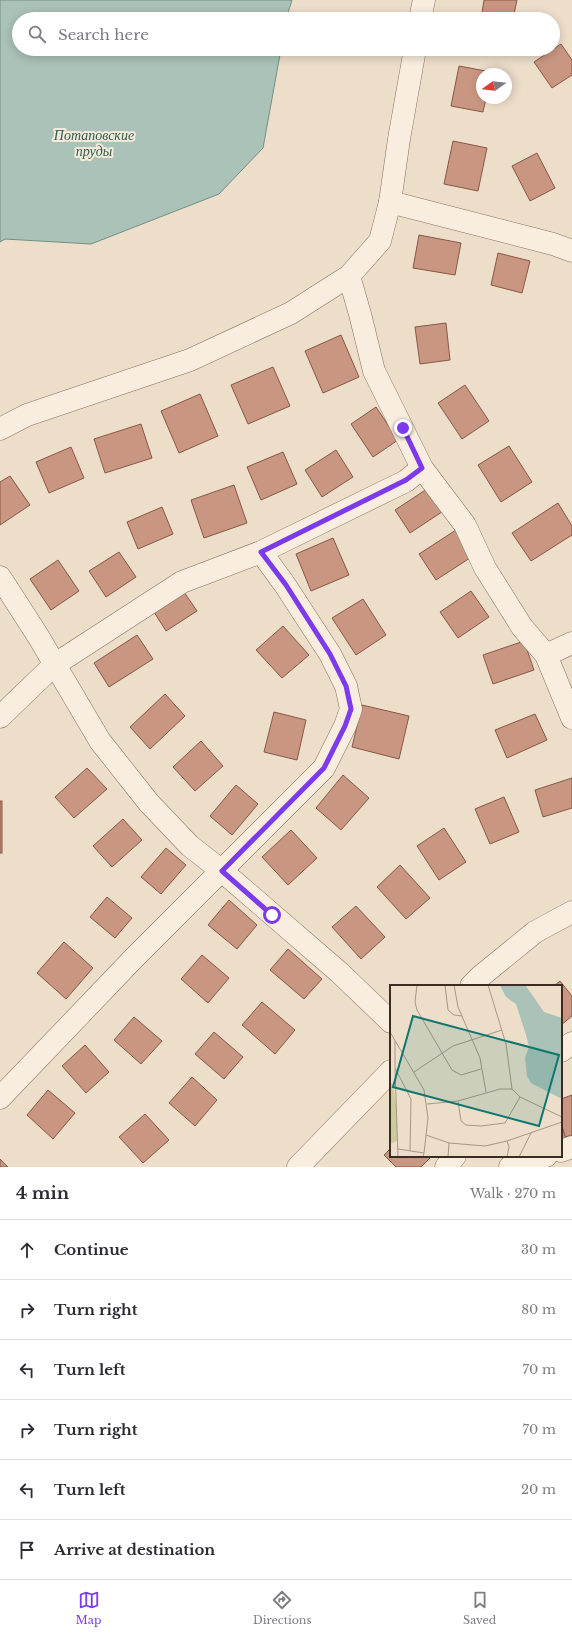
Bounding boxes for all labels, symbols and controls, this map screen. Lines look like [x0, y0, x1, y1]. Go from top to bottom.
search box [12, 12, 560, 56]
icon: search [26, 23, 48, 45]
text: Search here [58, 25, 149, 44]
north arrow [476, 68, 512, 104]
water label: Потаповские пруды [53, 126, 134, 160]
route end [394, 419, 412, 437]
route start [263, 906, 281, 924]
inset map [390, 985, 562, 1157]
text: 4 min [16, 1183, 69, 1204]
text: Walk · 270 m [470, 1185, 556, 1202]
icon: ahead [16, 1239, 38, 1261]
text: Continue [54, 1240, 129, 1259]
text: 30 m [521, 1241, 556, 1258]
icon: right [16, 1299, 38, 1321]
text: Turn right [54, 1300, 137, 1319]
text: 80 m [521, 1301, 556, 1318]
icon: left [16, 1359, 38, 1381]
text: Turn left [54, 1360, 125, 1379]
text: 70 m [523, 1361, 556, 1378]
icon: right [16, 1419, 38, 1441]
text: Turn right [54, 1420, 137, 1439]
text: 70 m [523, 1421, 556, 1438]
icon: left [16, 1479, 38, 1501]
text: Turn left [54, 1480, 125, 1499]
text: 20 m [521, 1481, 556, 1498]
icon: arrive [16, 1539, 38, 1561]
text: Arrive at destination [54, 1540, 215, 1559]
tab: Map [76, 1589, 101, 1627]
tab: Directions [253, 1589, 311, 1627]
tab: Saved [463, 1589, 496, 1627]

